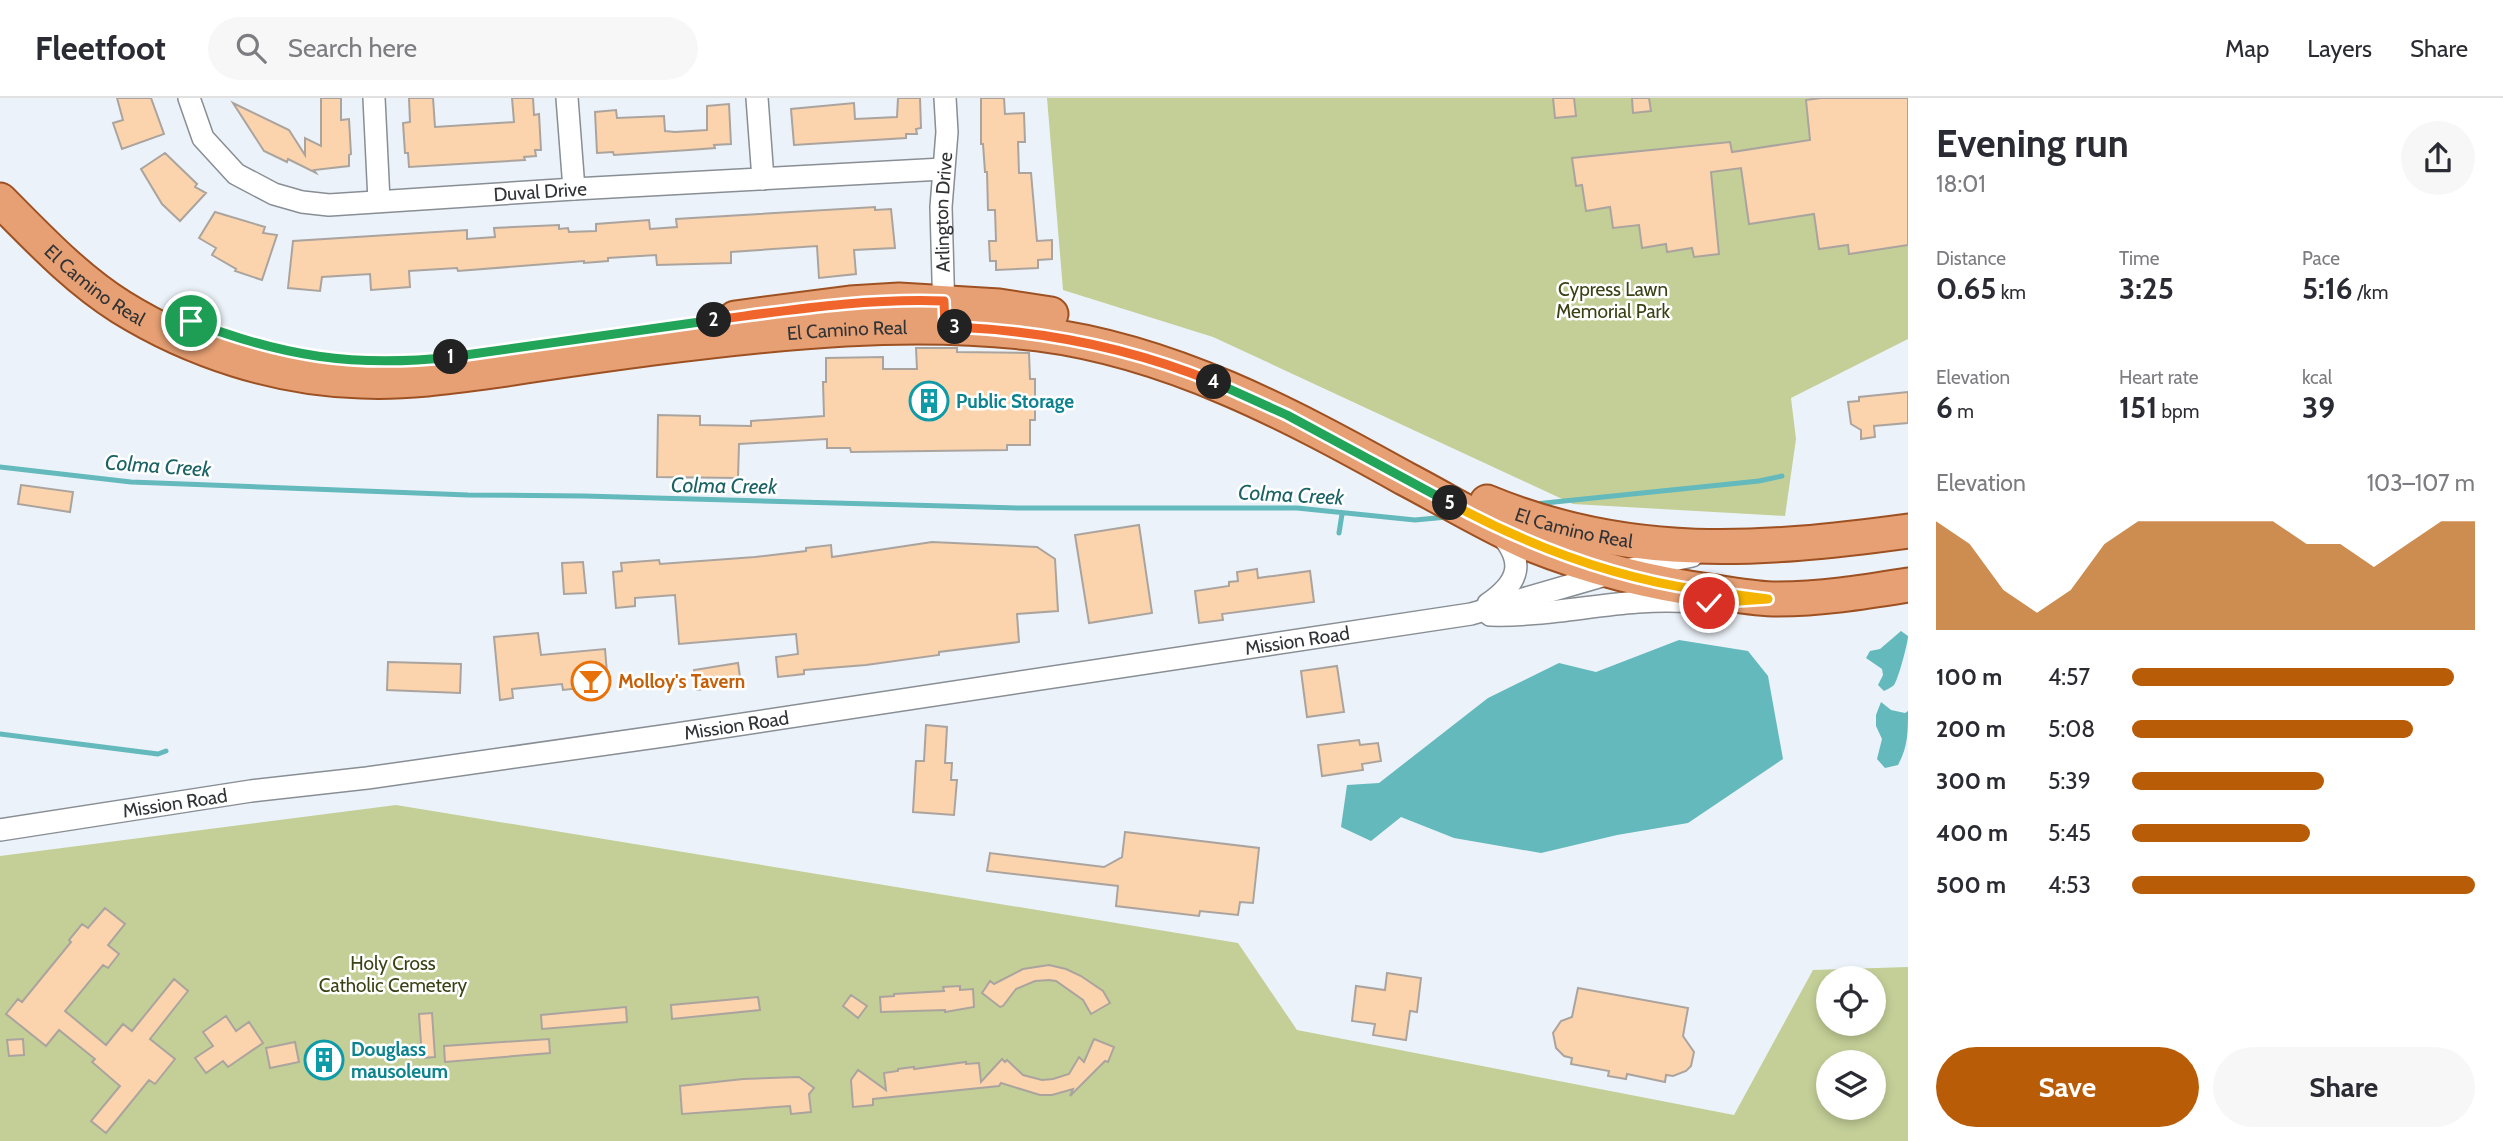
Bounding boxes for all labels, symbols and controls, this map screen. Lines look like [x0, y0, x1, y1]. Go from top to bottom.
search box [208, 17, 698, 80]
text: Fleetfoot [35, 28, 166, 68]
icon: search [232, 29, 270, 67]
text: Search here [288, 32, 417, 64]
text: Map [2225, 34, 2269, 63]
text: Layers [2307, 34, 2372, 63]
text: Share [2410, 34, 2468, 63]
text: Evening run [1936, 120, 2129, 167]
button: share [2401, 121, 2475, 195]
street label: Arlington Drive [930, 151, 957, 273]
text: 18:01 [1936, 170, 1986, 198]
street label: Duval Drive [493, 177, 588, 206]
street label: El Camino Real [40, 240, 150, 331]
text: Distance [1936, 247, 2006, 270]
text: Time [2119, 247, 2159, 270]
text: Pace [2302, 247, 2340, 270]
text: 0.65 [1936, 270, 1996, 307]
text: 3:25 [2119, 270, 2174, 307]
text: 5:16 [2302, 270, 2353, 307]
park label: Cypress Lawn Memorial Park [1556, 278, 1671, 323]
text: km [1996, 281, 2026, 304]
text: /km [2353, 281, 2388, 304]
pin [161, 291, 221, 351]
icon: arrive [172, 302, 210, 340]
pin: 2 [696, 302, 732, 338]
text: 2 [708, 308, 719, 331]
pin: 3 [937, 310, 972, 344]
text: 3 [949, 315, 960, 338]
street label: El Camino Real [786, 316, 908, 345]
pin: 1 [434, 340, 468, 374]
text: 1 [447, 345, 454, 368]
pin: 4 [1196, 364, 1232, 400]
text: Elevation [1936, 366, 2010, 389]
text: Heart rate [2119, 366, 2199, 389]
text: kcal [2302, 366, 2332, 389]
text: 4 [1208, 370, 1219, 393]
building icon: Public Storage [908, 380, 950, 422]
text: 6 [1936, 389, 1953, 426]
text: 151 [2119, 389, 2157, 426]
text: 39 [2302, 389, 2335, 426]
place label: Public Storage [956, 390, 1074, 413]
text: m [1953, 400, 1974, 423]
text: bpm [2157, 400, 2199, 423]
water label: Colma Creek [104, 449, 213, 482]
text: Elevation [1936, 469, 2026, 497]
text: 103–107 m [2367, 469, 2475, 497]
water label: Colma Creek [671, 472, 778, 499]
water label: Colma Creek [1237, 479, 1346, 510]
pin: 5 [1432, 486, 1468, 520]
text: 5 [1444, 491, 1455, 514]
street label: El Camino Real [1512, 503, 1635, 553]
pin [1679, 573, 1739, 633]
icon: check [1690, 584, 1728, 622]
street label: Mission Road [1243, 622, 1351, 660]
bar icon: Molloy's Tavern [570, 660, 612, 702]
text: 100 m [1936, 663, 2002, 691]
text: 4:57 [2048, 663, 2090, 691]
place label: Molloy's Tavern [618, 670, 745, 693]
street label: Mission Road [683, 706, 790, 745]
text: 200 m [1936, 715, 2006, 743]
text: 5:08 [2048, 715, 2095, 743]
text: 300 m [1936, 767, 2006, 795]
text: 5:39 [2048, 767, 2091, 795]
street label: Mission Road [121, 784, 229, 823]
text: 400 m [1936, 819, 2008, 847]
text: 5:45 [2048, 819, 2091, 847]
text: 500 m [1936, 871, 2006, 899]
text: 4:53 [2048, 871, 2091, 899]
park label: Holy Cross Catholic Cemetery [319, 952, 468, 997]
map controls [1816, 966, 1886, 1120]
button: locate [1816, 966, 1886, 1036]
place label: Douglass mausoleum [351, 1038, 448, 1083]
building icon: Douglass mausoleum [303, 1039, 345, 1081]
button: Save [1936, 1047, 2199, 1127]
button: Share [2213, 1047, 2475, 1127]
button: layers [1816, 1050, 1886, 1120]

